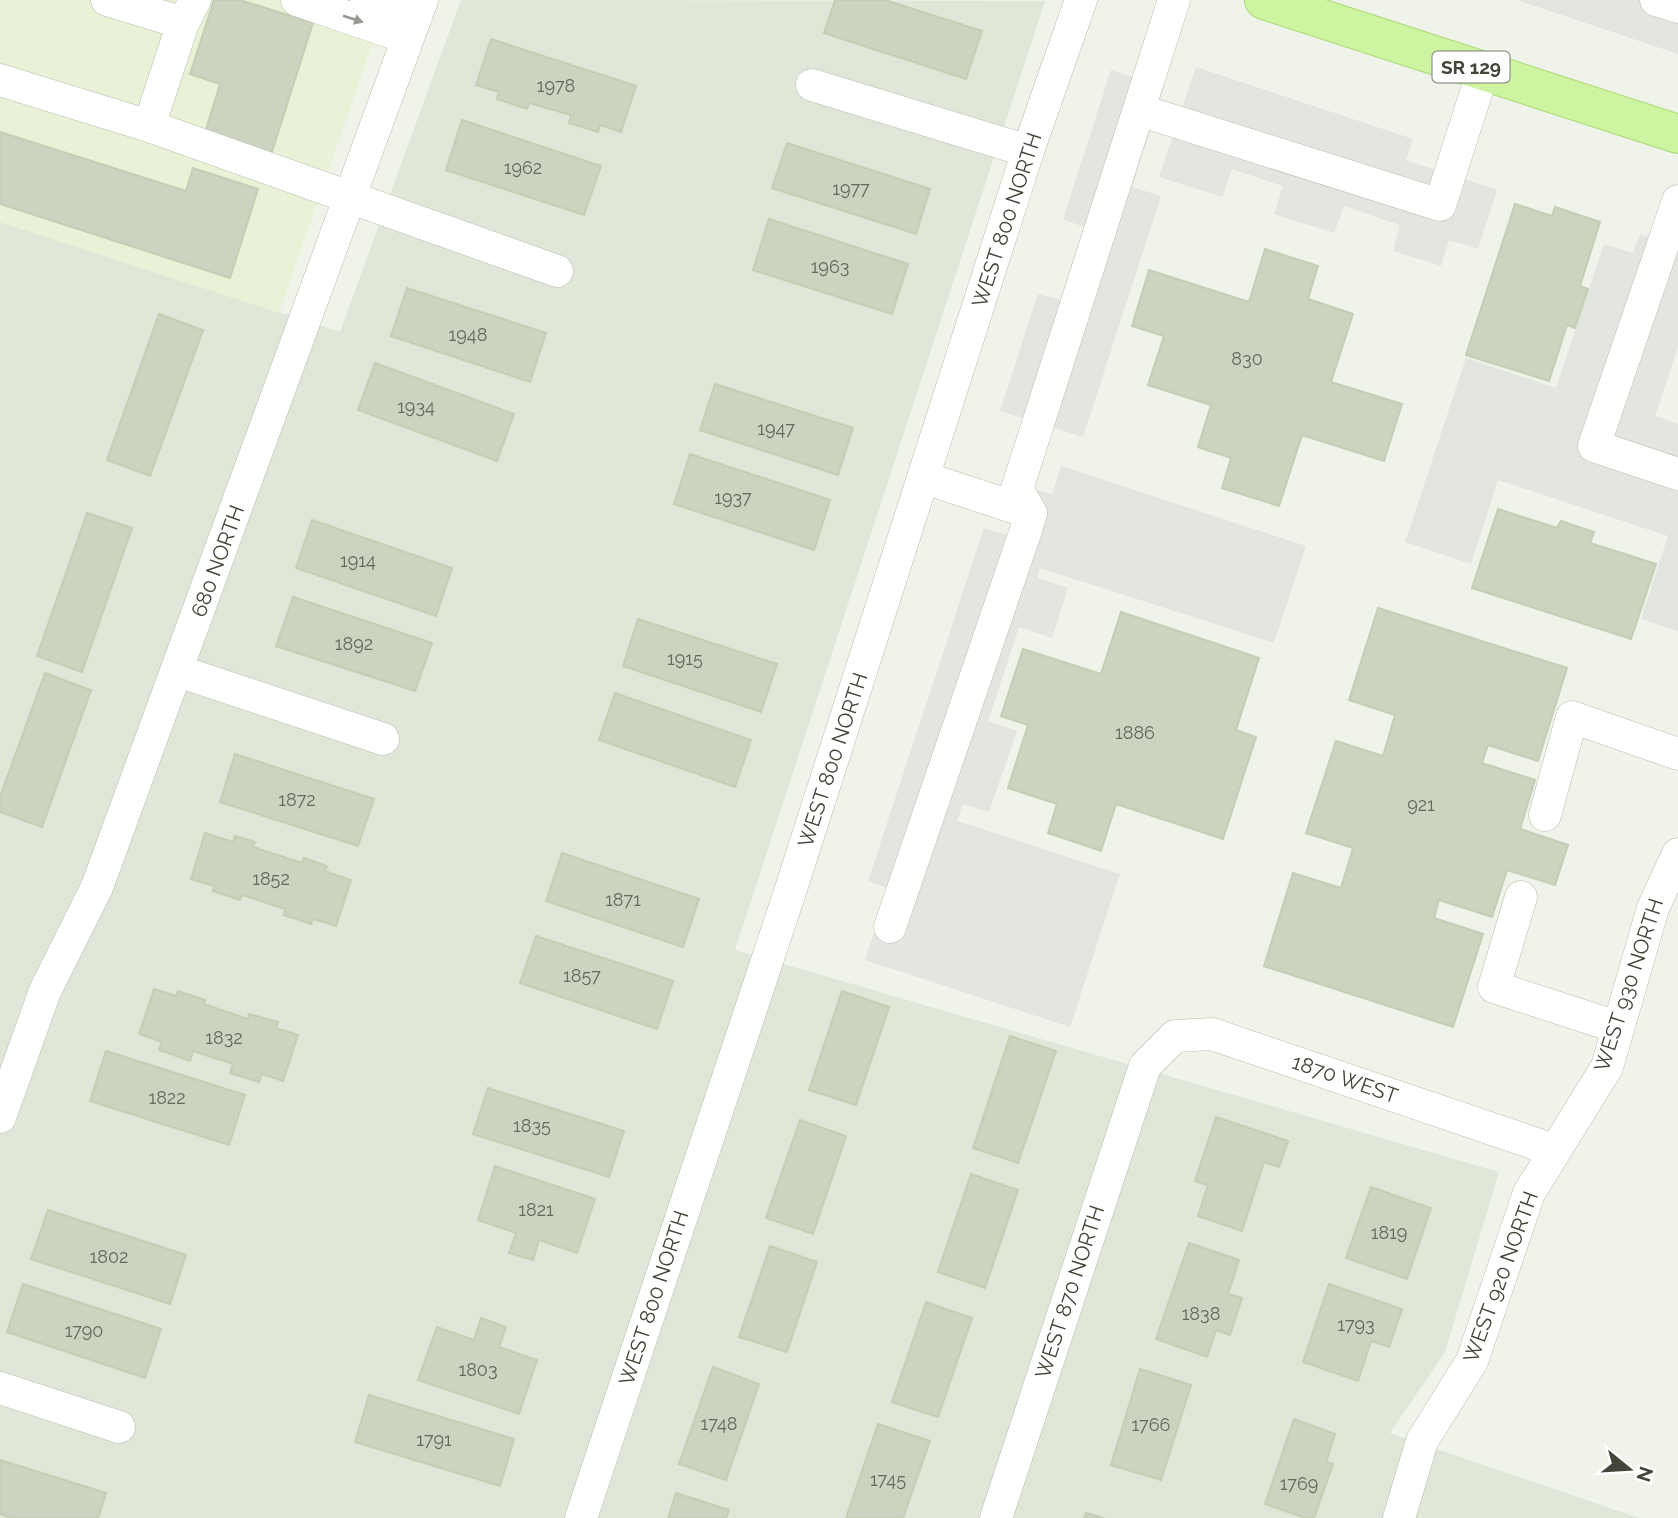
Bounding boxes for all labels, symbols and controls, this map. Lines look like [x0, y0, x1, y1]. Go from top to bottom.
one-way arrow [342, 14, 363, 25]
road number: SR 129 [1432, 52, 1510, 82]
house number: 1978 [537, 75, 575, 96]
street label: WEST 800 NORTH [966, 129, 1047, 310]
house number: 1962 [504, 157, 542, 178]
house number: 1977 [832, 178, 870, 199]
house number: 1963 [811, 256, 849, 277]
house number: 1948 [449, 324, 487, 345]
house number: 830 [1231, 348, 1263, 369]
house number: 1934 [397, 396, 435, 417]
house number: 1947 [757, 418, 795, 439]
house number: 1937 [714, 487, 752, 508]
street label: 680 NORTH [186, 502, 249, 620]
house number: 1914 [340, 550, 376, 571]
house number: 1892 [335, 633, 373, 654]
house number: 1915 [667, 648, 703, 669]
street label: WEST 800 NORTH [792, 669, 873, 850]
house number: 1886 [1115, 722, 1155, 743]
house number: 1872 [278, 789, 316, 810]
house number: 921 [1407, 794, 1435, 815]
house number: 1852 [252, 868, 290, 889]
house number: 1871 [605, 889, 641, 910]
street label: WEST 930 NORTH [1589, 895, 1668, 1075]
house number: 1857 [563, 965, 601, 986]
house number: 1832 [205, 1027, 243, 1048]
street label: 1870 WEST [1289, 1049, 1402, 1108]
house number: 1822 [148, 1087, 186, 1108]
house number: 1835 [513, 1115, 551, 1136]
street label: WEST 920 NORTH [1458, 1188, 1543, 1366]
house number: 1821 [518, 1199, 554, 1220]
street label: WEST 870 NORTH [1030, 1202, 1109, 1382]
street label: WEST 800 NORTH [613, 1207, 694, 1388]
house number: 1819 [1371, 1222, 1407, 1243]
house number: 1802 [90, 1246, 128, 1267]
house number: 1838 [1182, 1303, 1220, 1324]
house number: 1793 [1337, 1314, 1375, 1335]
house number: 1790 [65, 1320, 103, 1341]
house number: 1803 [458, 1359, 498, 1380]
house number: 1748 [701, 1413, 737, 1434]
house number: 1766 [1132, 1414, 1171, 1435]
house number: 1791 [416, 1429, 452, 1450]
north arrow [1594, 1434, 1664, 1504]
text: N [1632, 1464, 1658, 1485]
house number: 1745 [870, 1469, 906, 1490]
house number: 1769 [1280, 1473, 1318, 1494]

